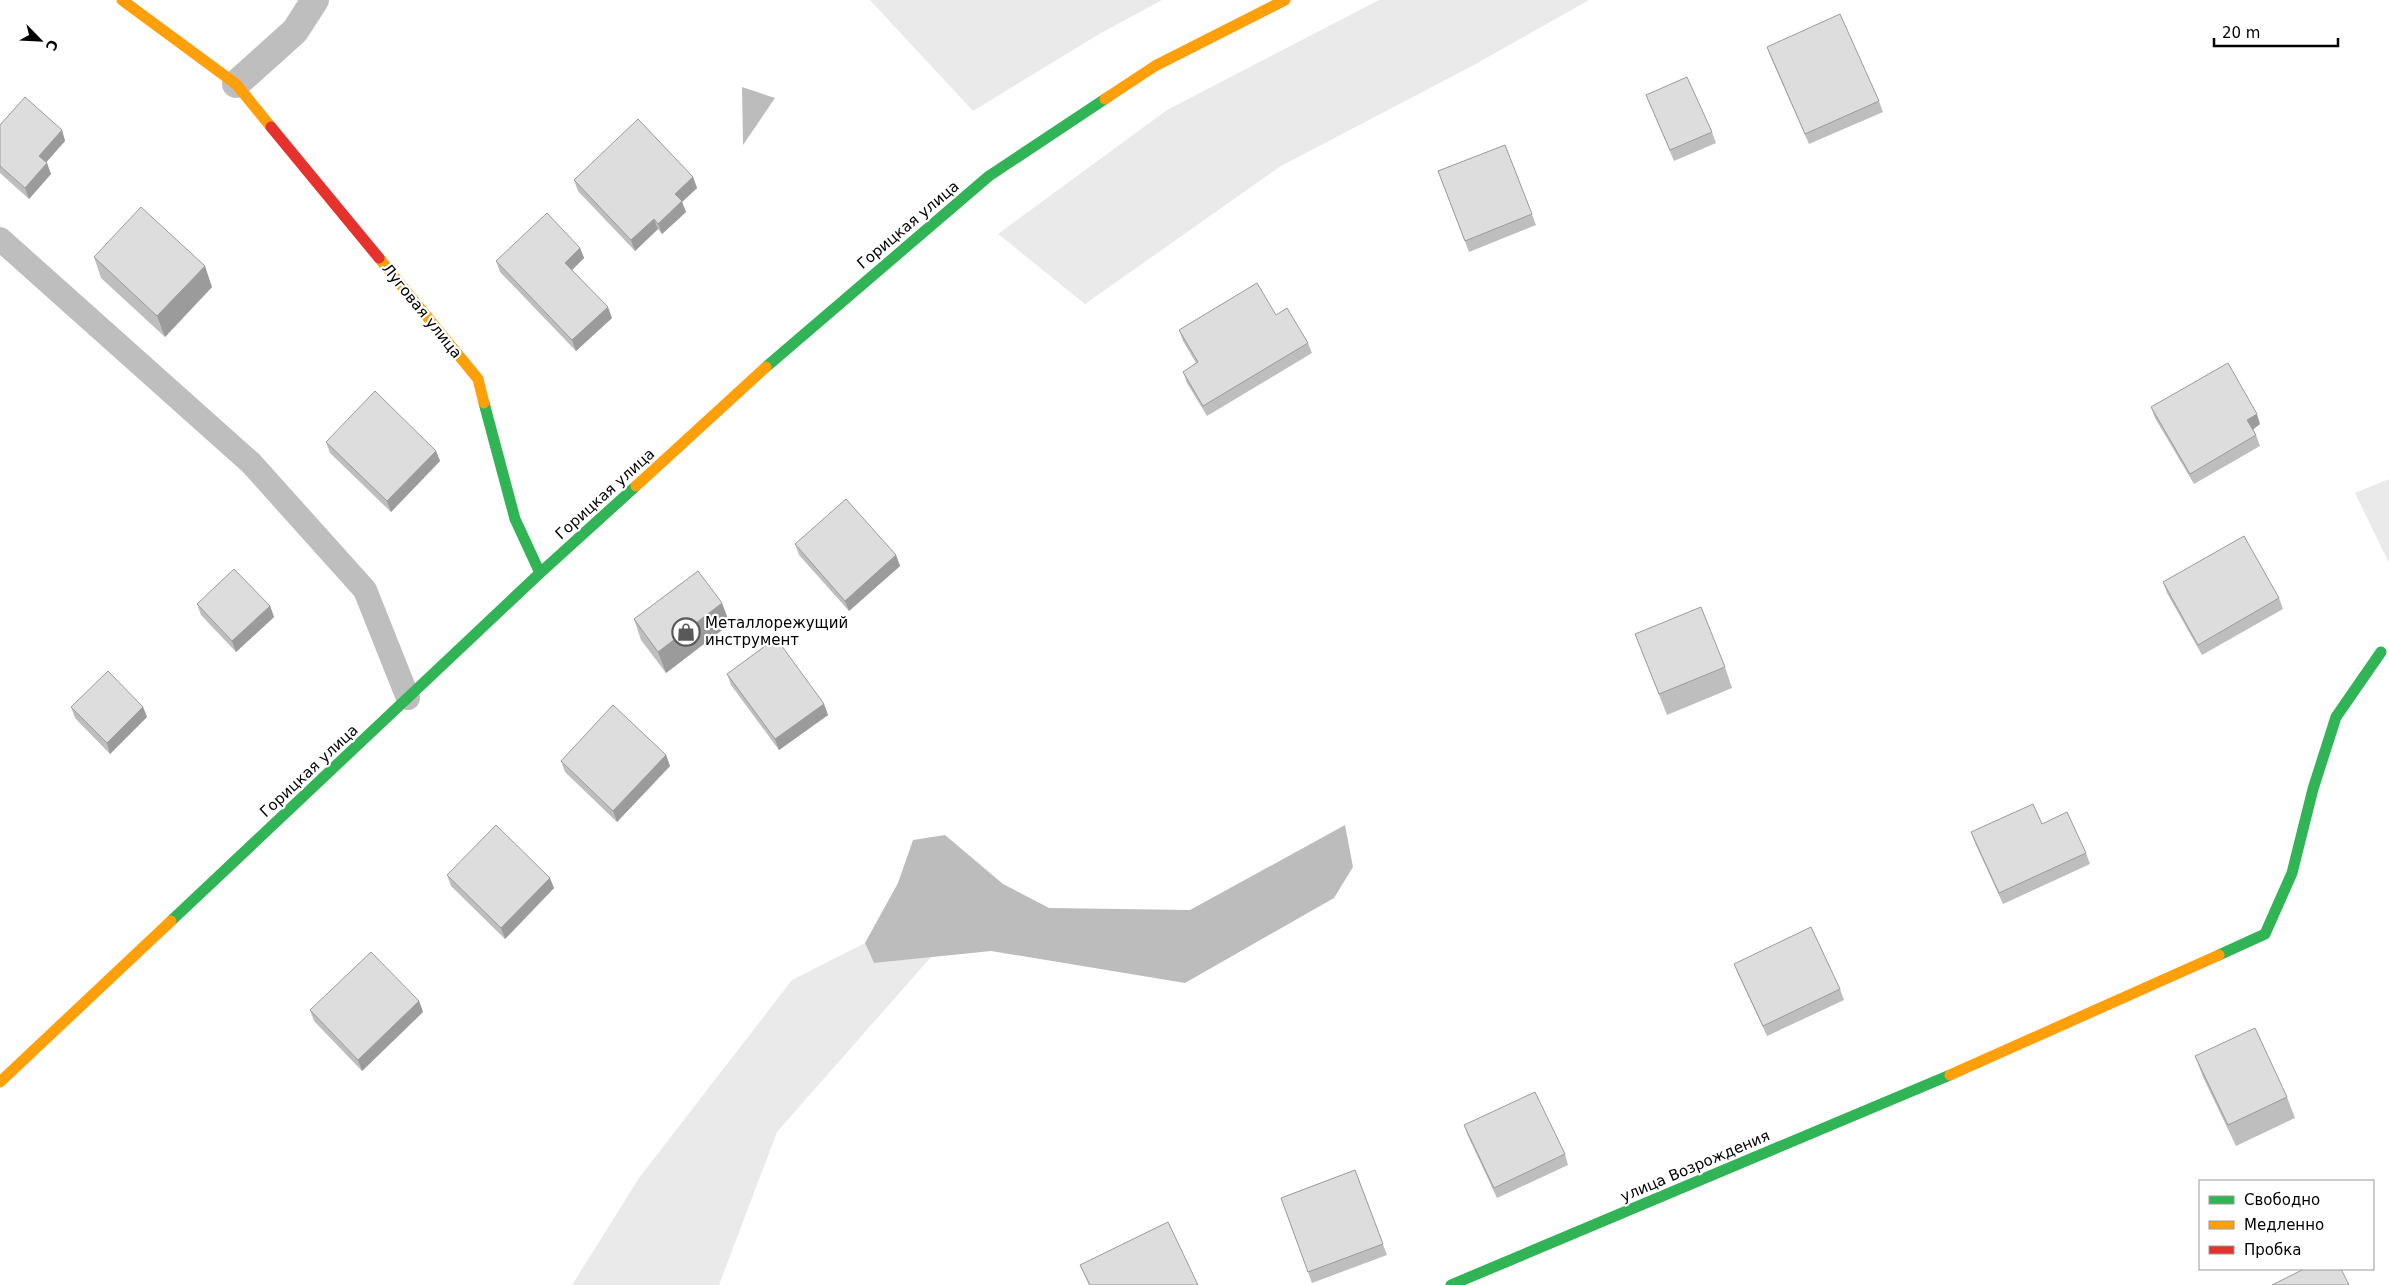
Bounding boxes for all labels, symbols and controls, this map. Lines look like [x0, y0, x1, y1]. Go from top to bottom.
north arrow [15, 15, 65, 65]
scale bar [2214, 15, 2338, 47]
text: 20 m [2222, 24, 2260, 42]
text: С [42, 37, 61, 53]
street label: Горицкая улица [853, 177, 963, 273]
street label: Луговая улица [378, 260, 466, 362]
street label: Горицкая улица [552, 445, 658, 543]
place label: Металлорежущий инструмент [705, 614, 848, 649]
shop icon: Металлорежущий инструмент [671, 617, 701, 647]
street label: Горицкая улица [256, 721, 362, 821]
street label: улица Возрождения [1618, 1126, 1772, 1206]
legend [2199, 1180, 2374, 1270]
text: Свободно [2244, 1191, 2320, 1209]
text: Медленно [2244, 1216, 2324, 1234]
text: Пробка [2244, 1241, 2301, 1259]

